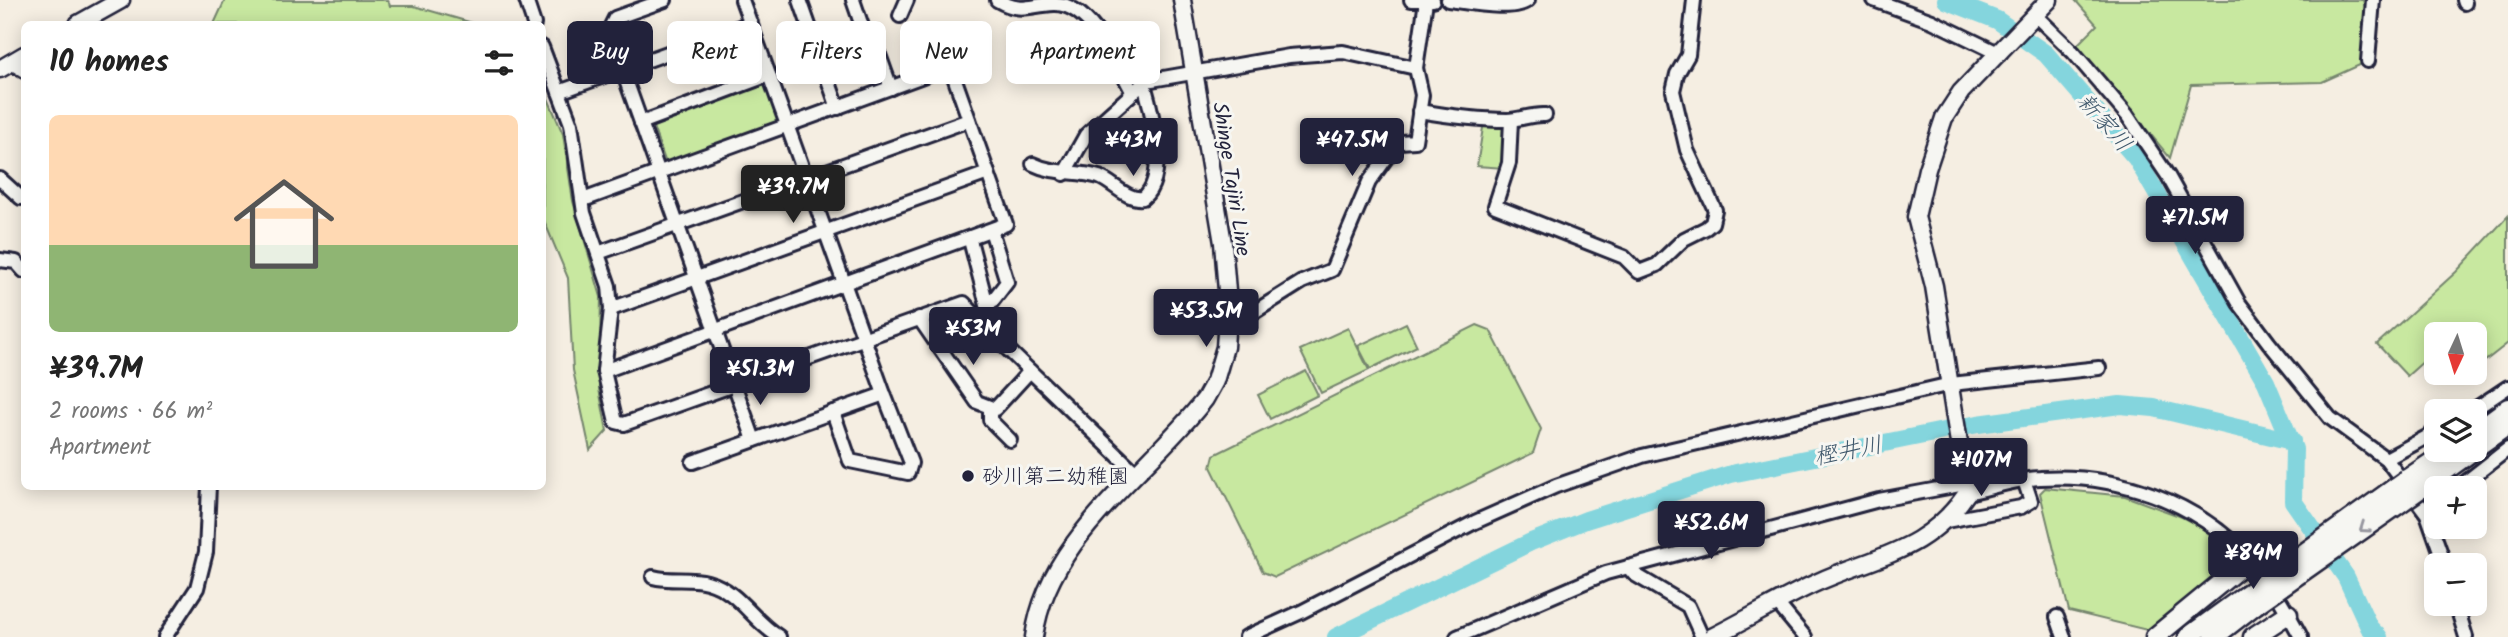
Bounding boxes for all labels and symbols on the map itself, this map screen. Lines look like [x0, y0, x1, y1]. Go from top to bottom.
water label: 新家川 [2067, 85, 2140, 161]
street label: Shinge Tajiri Line [1202, 100, 1259, 259]
pin: ¥43M [1092, 118, 1174, 178]
pin: ¥47.5M [1295, 118, 1409, 178]
pin: ¥39.7M [736, 166, 850, 225]
pin: ¥71.5M [2138, 196, 2252, 256]
pin: ¥53.5M [1149, 290, 1263, 349]
pin: ¥53M [932, 308, 1014, 367]
north arrow [2424, 322, 2487, 385]
pin: ¥51.3M [703, 348, 817, 407]
water label: 樫井川 [1811, 428, 1886, 476]
pin: ¥107M [1932, 438, 2030, 498]
place label: 砂川第二幼稚園 [982, 461, 1129, 494]
marker: 砂川第二幼稚園 [960, 468, 976, 484]
pin: ¥52.6M [1654, 502, 1768, 561]
one-way arrow [2359, 520, 2372, 532]
pin: ¥84M [2212, 532, 2294, 591]

